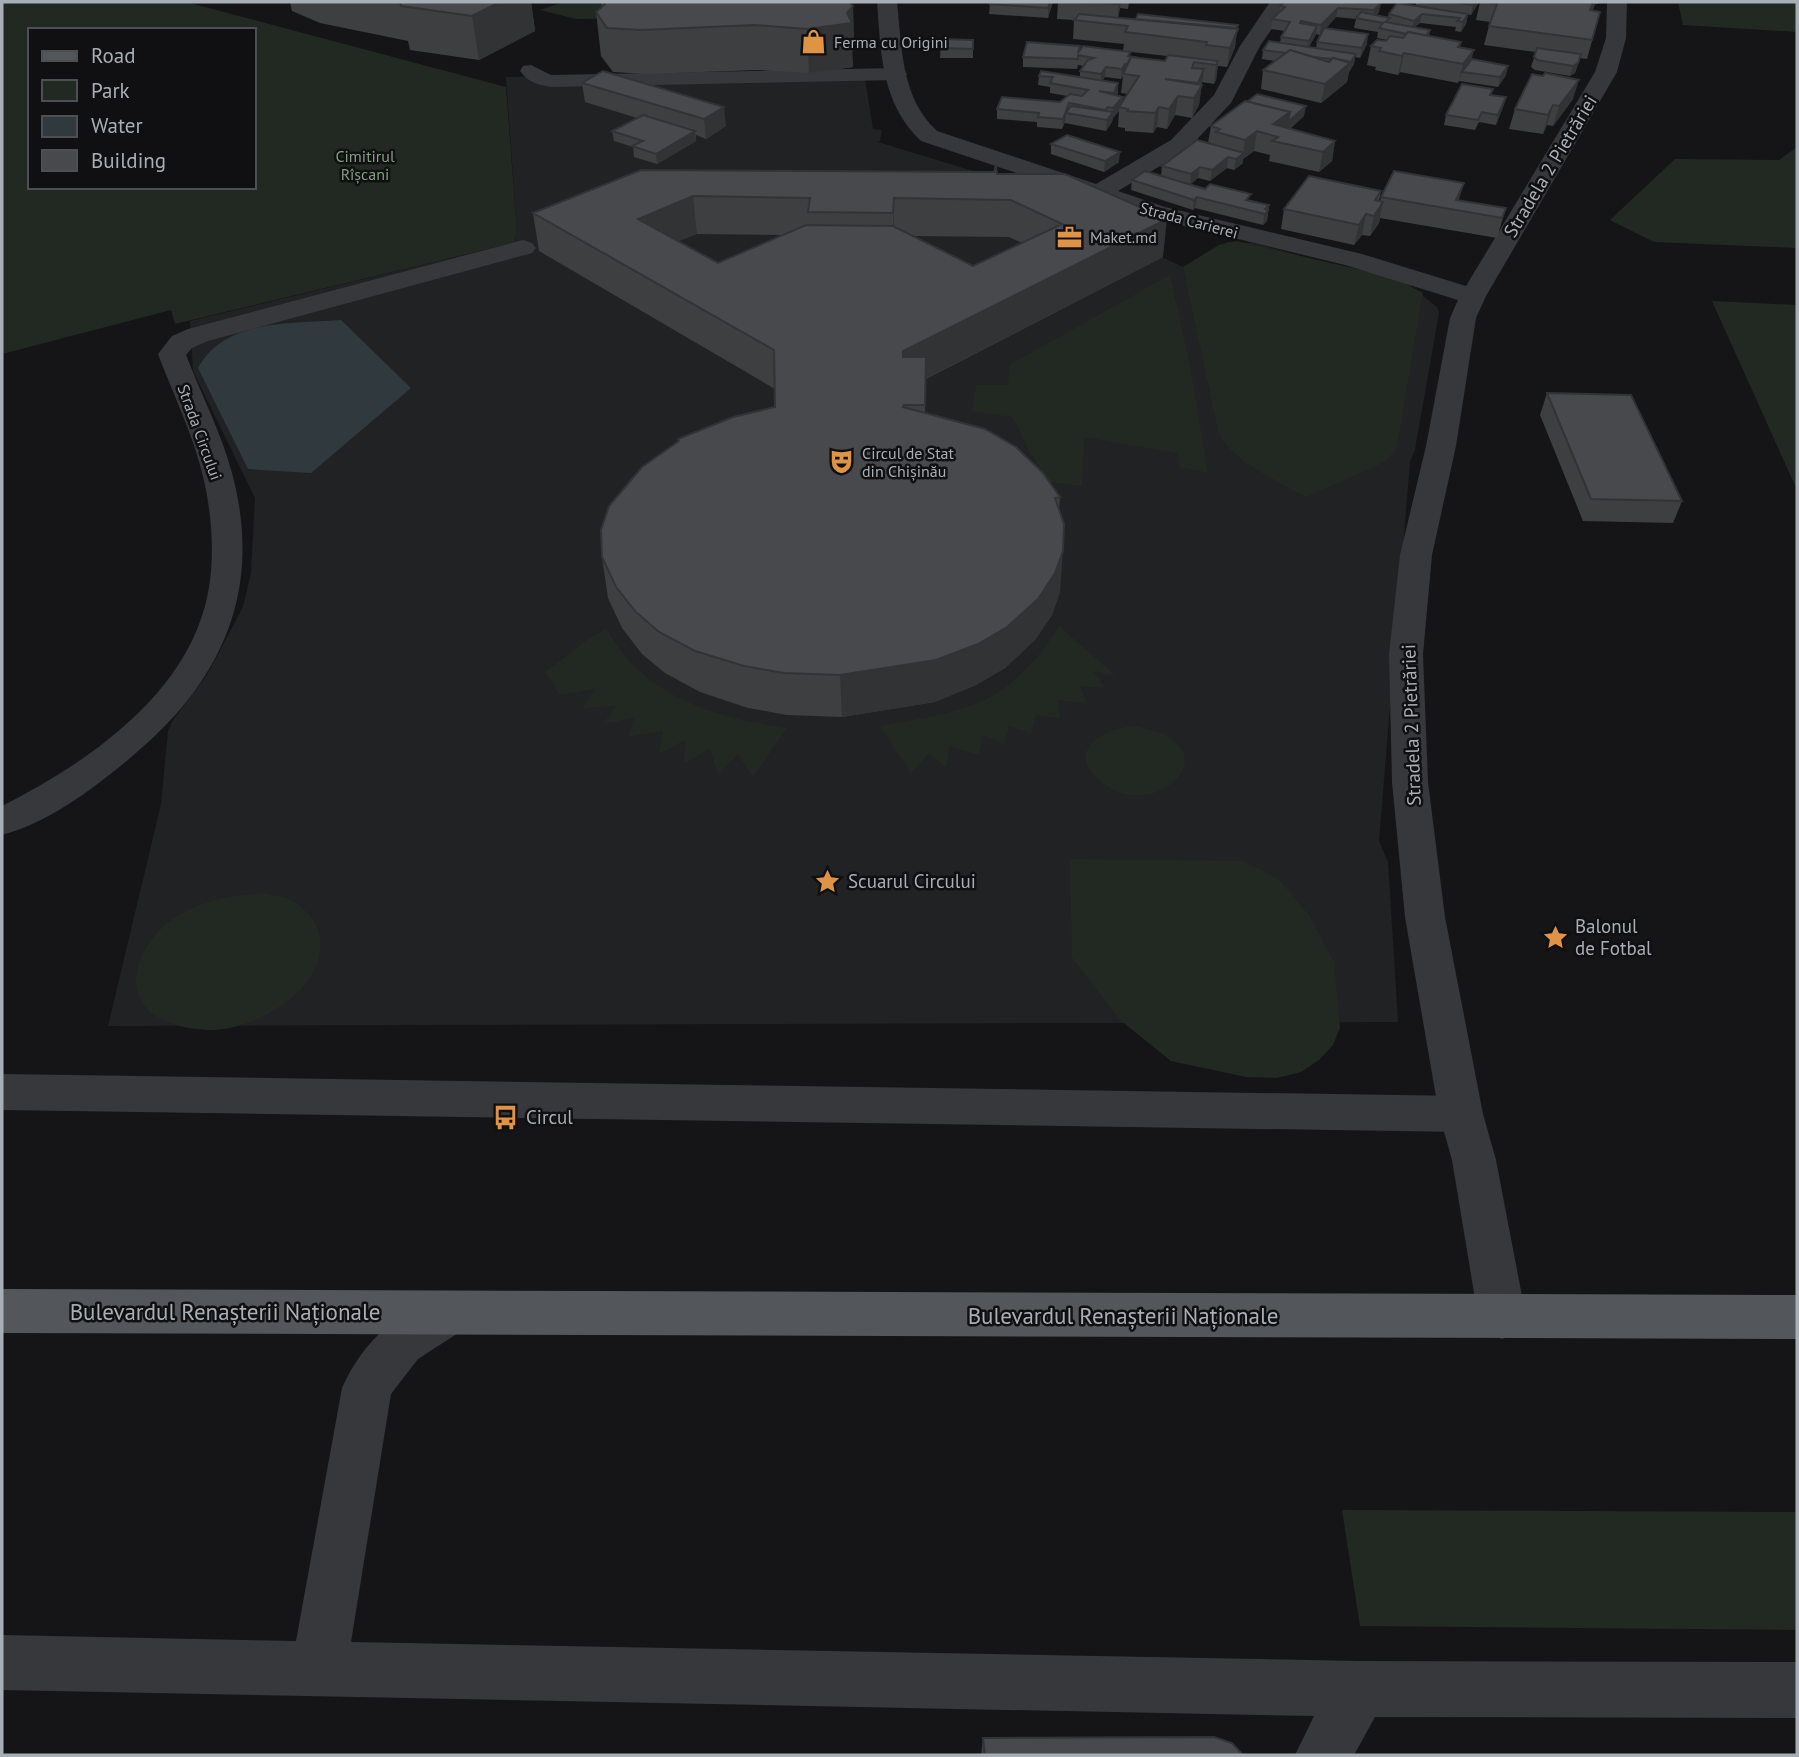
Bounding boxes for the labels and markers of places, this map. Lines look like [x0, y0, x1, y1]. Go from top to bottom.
shop icon: Ferma cu Origini [800, 28, 828, 56]
place label: Ferma cu Origini [834, 32, 948, 52]
office icon: Maket.md [1056, 223, 1084, 251]
place label: Maket.md [1090, 227, 1157, 247]
place label: Circul de Stat din Chișinău [862, 443, 955, 481]
theatre icon: Circul de Stat din Chișinău [828, 448, 856, 476]
place icon: Scuarul Circului [814, 867, 842, 895]
place label: Scuarul Circului [848, 869, 976, 893]
place label: Balonul de Fotbal [1575, 914, 1652, 960]
place icon: Balonul de Fotbal [1541, 923, 1569, 951]
bus stop icon: Circul [492, 1103, 520, 1131]
place label: Circul [526, 1105, 573, 1129]

